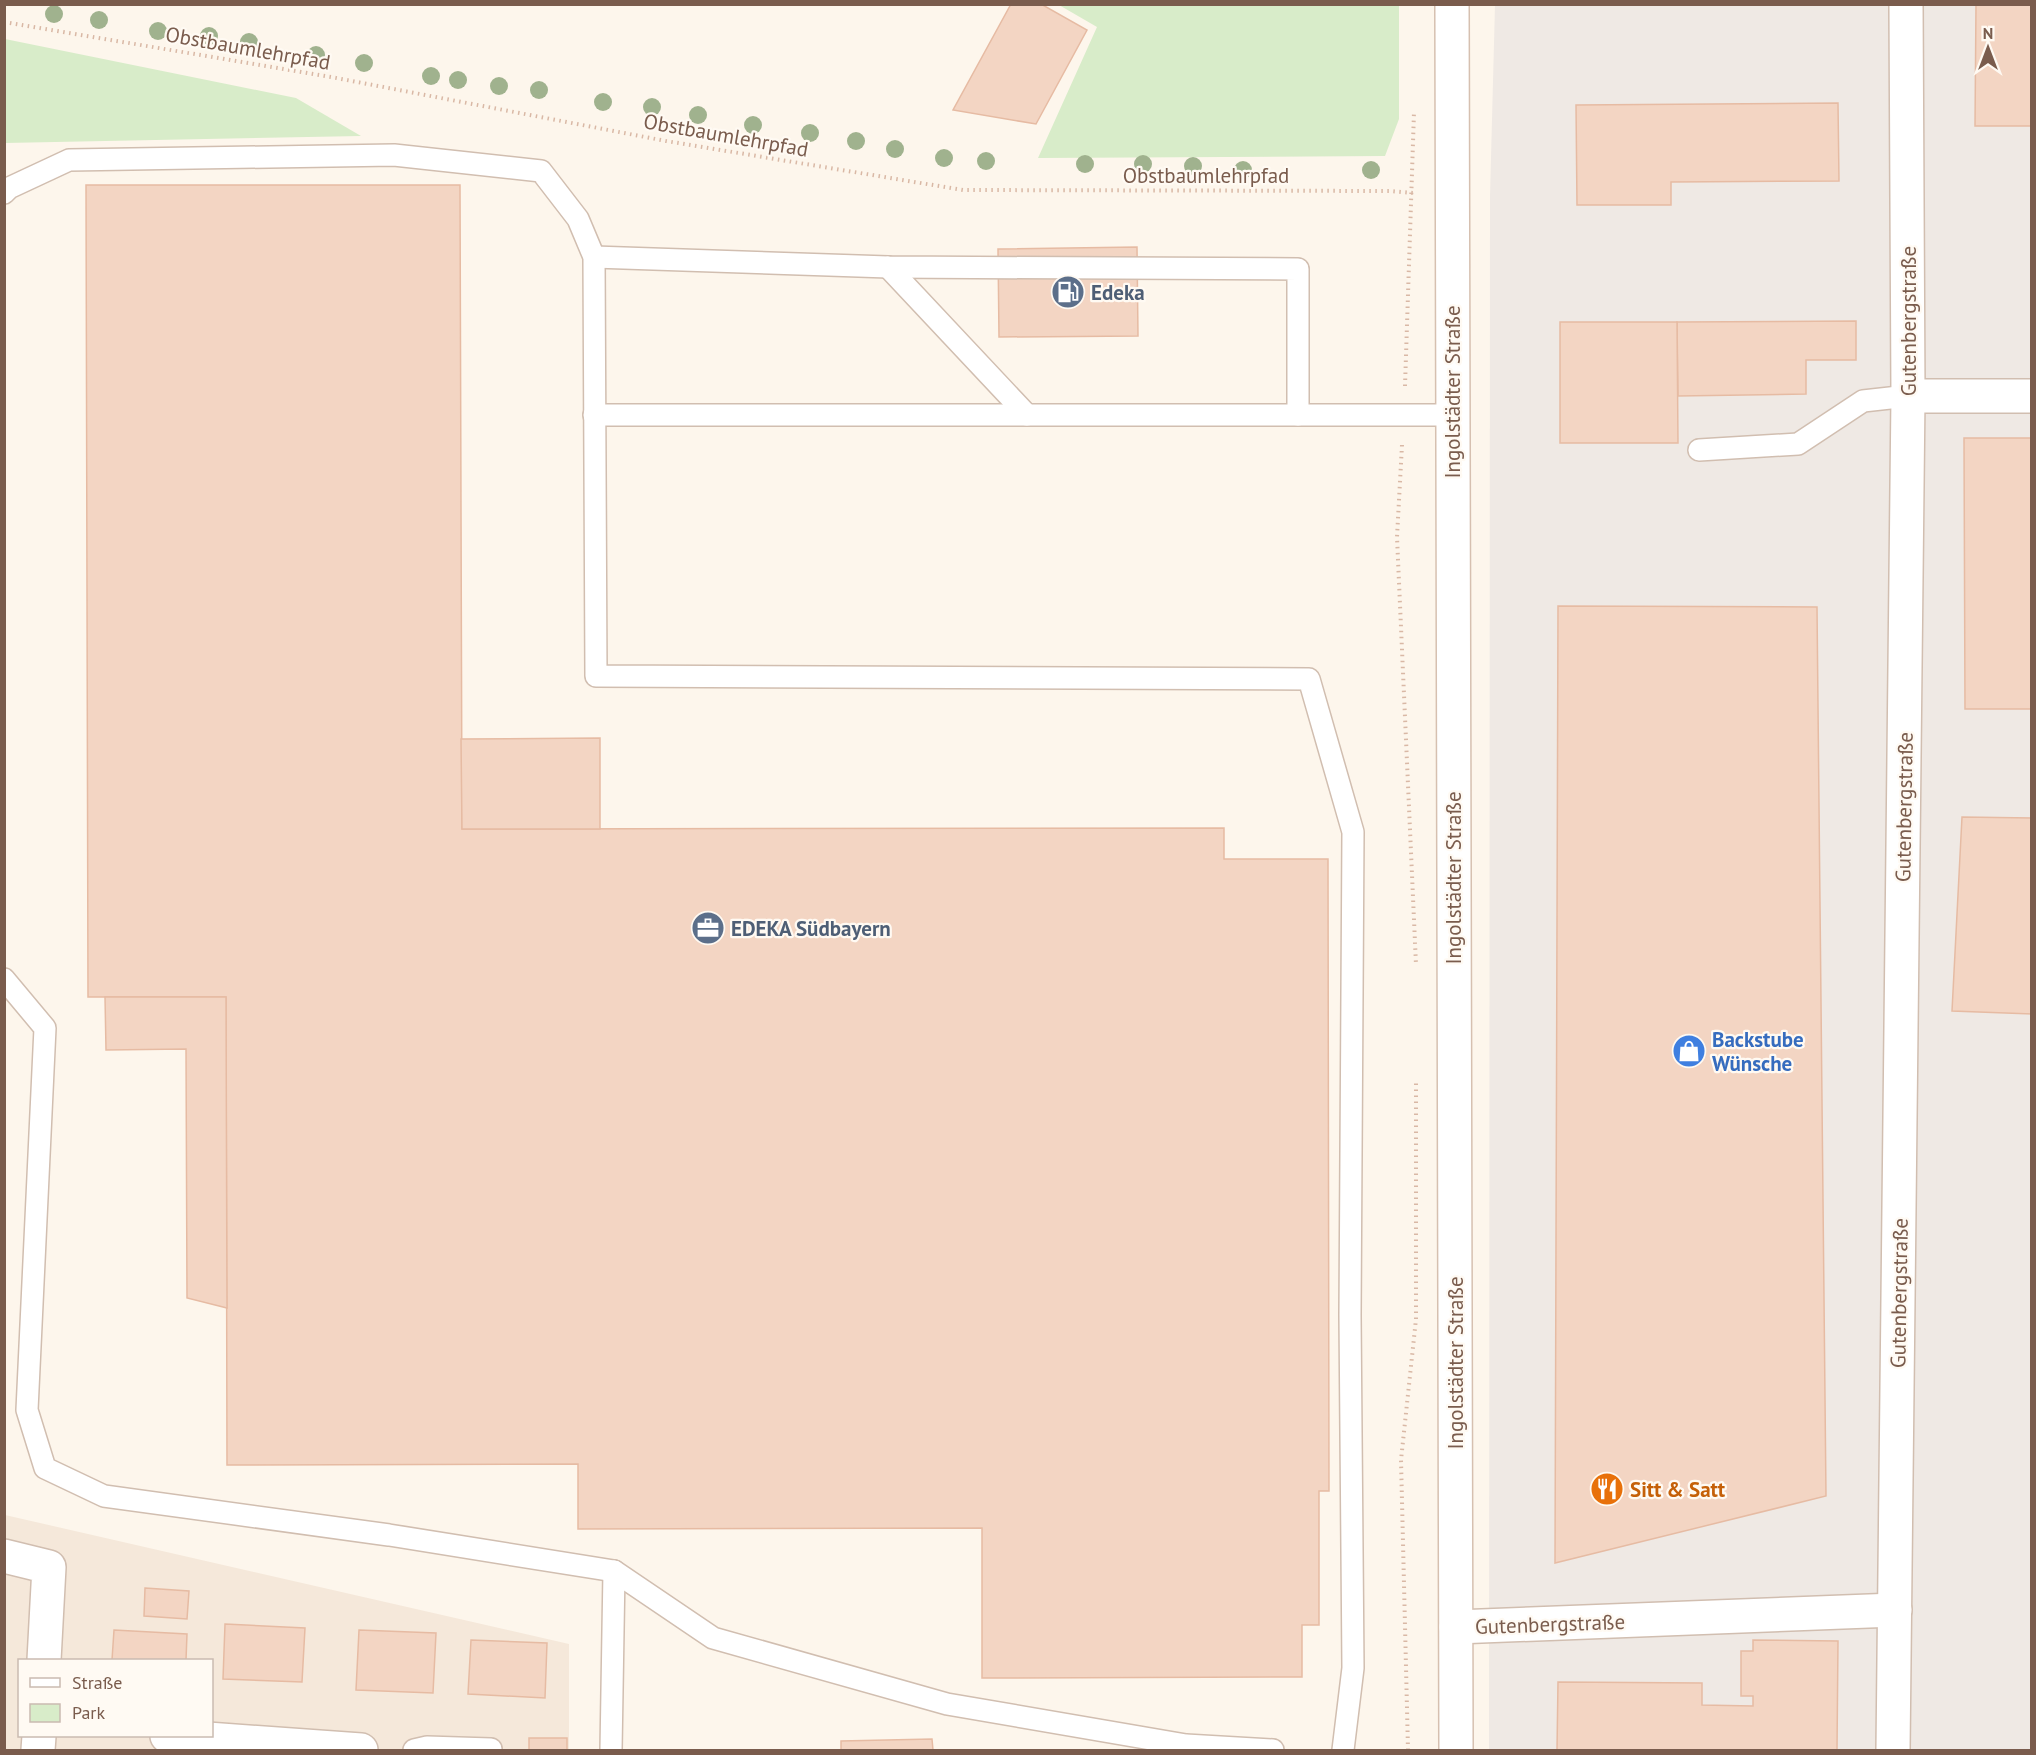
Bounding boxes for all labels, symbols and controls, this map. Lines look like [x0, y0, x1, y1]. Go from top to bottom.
north arrow [1958, 18, 2018, 78]
street label: Obstbaumlehrpfad [164, 20, 332, 76]
text: N [1983, 23, 1993, 43]
street label: Obstbaumlehrpfad [642, 107, 810, 163]
street label: Obstbaumlehrpfad [1123, 162, 1289, 189]
street label: Gutenbergstraße [1895, 246, 1922, 396]
fuel station icon: Edeka [1050, 274, 1086, 310]
place label: Edeka [1091, 279, 1145, 306]
street label: Ingolstädter Straße [1439, 305, 1466, 479]
street label: Gutenbergstraße [1889, 732, 1919, 882]
street label: Ingolstädter Straße [1440, 791, 1467, 965]
office icon: EDEKA Südbayern [690, 910, 726, 946]
place label: EDEKA Südbayern [731, 915, 891, 942]
place label: Backstube Wünsche [1712, 1026, 1804, 1077]
shop icon: Backstube Wünsche [1671, 1033, 1707, 1069]
street label: Gutenbergstraße [1884, 1218, 1914, 1368]
street label: Ingolstädter Straße [1442, 1276, 1469, 1450]
restaurant icon: Sitt & Satt [1589, 1471, 1625, 1507]
place label: Sitt & Satt [1630, 1476, 1726, 1503]
street label: Gutenbergstraße [1474, 1608, 1626, 1640]
legend [18, 1659, 213, 1737]
text: Straße [72, 1671, 123, 1694]
text: Park [72, 1701, 105, 1724]

